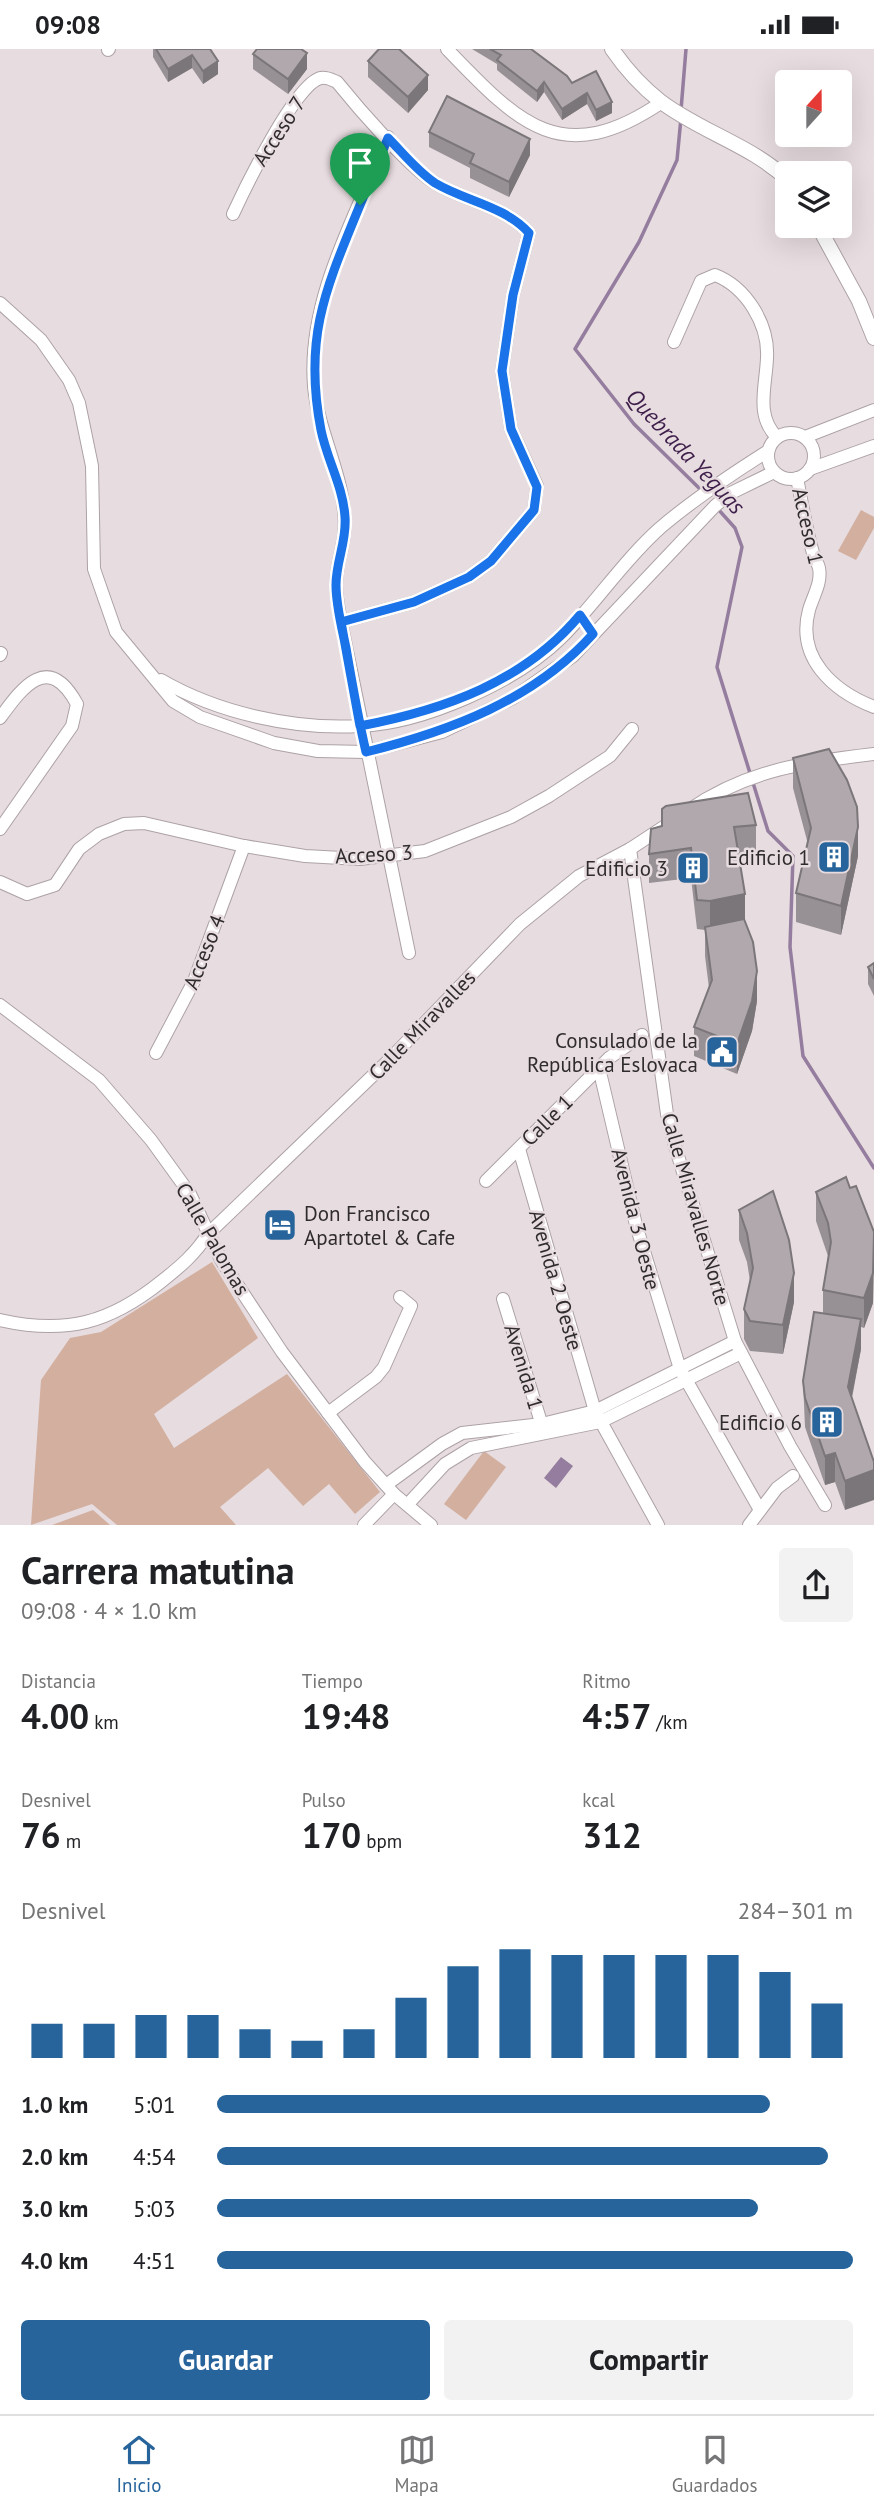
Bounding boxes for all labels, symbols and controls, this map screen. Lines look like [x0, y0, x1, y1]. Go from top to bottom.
text: 09:08 [35, 8, 101, 41]
north arrow [775, 70, 852, 147]
map controls [775, 70, 852, 238]
street label: Acceso 7 [246, 91, 312, 171]
pin [330, 133, 390, 205]
icon: arrive [341, 144, 379, 182]
button: layers [775, 161, 852, 238]
water label: Quebrada Yeguas [620, 382, 752, 520]
street label: Acceso 1 [786, 485, 830, 567]
street label: Acceso 3 [334, 838, 414, 870]
building icon: Edificio 1 [815, 838, 853, 876]
place label: Edificio 1 [727, 844, 810, 871]
building icon: Edificio 3 [674, 849, 712, 887]
place label: Edificio 3 [585, 855, 668, 882]
street label: Acceso 4 [177, 911, 231, 993]
street label: Calle Miravalles [363, 964, 481, 1086]
place label: Consulado de la República Eslovaca [527, 1027, 698, 1078]
public building icon: Consulado de la República Eslovaca [703, 1033, 741, 1071]
street label: Calle 1 [516, 1089, 578, 1151]
street label: Calle Miravalles Norte [656, 1110, 736, 1308]
street label: Avenida 3 Oeste [605, 1145, 667, 1293]
street label: Calle Palomas [170, 1178, 256, 1300]
place label: Don Francisco Apartotel & Cafe [304, 1200, 455, 1251]
hotel icon: Don Francisco Apartotel & Cafe [261, 1206, 299, 1244]
street label: Avenida 2 Oeste [523, 1207, 589, 1353]
street label: Avenida 1 [498, 1321, 550, 1413]
building icon: Edificio 6 [808, 1403, 846, 1441]
place label: Edificio 6 [719, 1409, 802, 1436]
text: Carrera matutina [21, 1545, 295, 1594]
button: share [779, 1548, 853, 1622]
text: 09:08 · 4 × 1.0 km [21, 1596, 197, 1625]
text: Distancia [21, 1669, 96, 1693]
text: Tiempo [302, 1669, 363, 1693]
text: Ritmo [582, 1669, 631, 1693]
text: 4.00 [21, 1693, 89, 1739]
text: 19:48 [302, 1693, 390, 1739]
text: 4:57 [582, 1693, 651, 1739]
text: km [89, 1710, 119, 1734]
text: /km [651, 1710, 688, 1734]
text: Desnivel [21, 1788, 91, 1812]
text: Pulso [302, 1788, 346, 1812]
text: kcal [582, 1788, 615, 1812]
text: 76 [21, 1812, 61, 1858]
text: 170 [302, 1812, 361, 1858]
text: 312 [582, 1812, 642, 1858]
text: m [61, 1829, 81, 1853]
text: bpm [361, 1829, 402, 1853]
text: Desnivel [21, 1896, 105, 1925]
text: 284–301 m [738, 1896, 853, 1925]
text: 1.0 km [21, 2090, 88, 2119]
text: 5:01 [133, 2090, 176, 2119]
text: 2.0 km [21, 2142, 88, 2171]
text: 4:54 [133, 2142, 176, 2171]
text: 3.0 km [21, 2194, 88, 2223]
text: 5:03 [133, 2194, 176, 2223]
text: 4.0 km [21, 2246, 88, 2275]
text: 4:51 [133, 2246, 176, 2275]
button: Guardar [21, 2320, 430, 2400]
button: Compartir [444, 2320, 853, 2400]
tab: Inicio [117, 2431, 161, 2497]
tab: Mapa [394, 2431, 439, 2497]
tab: Guardados [672, 2431, 757, 2497]

